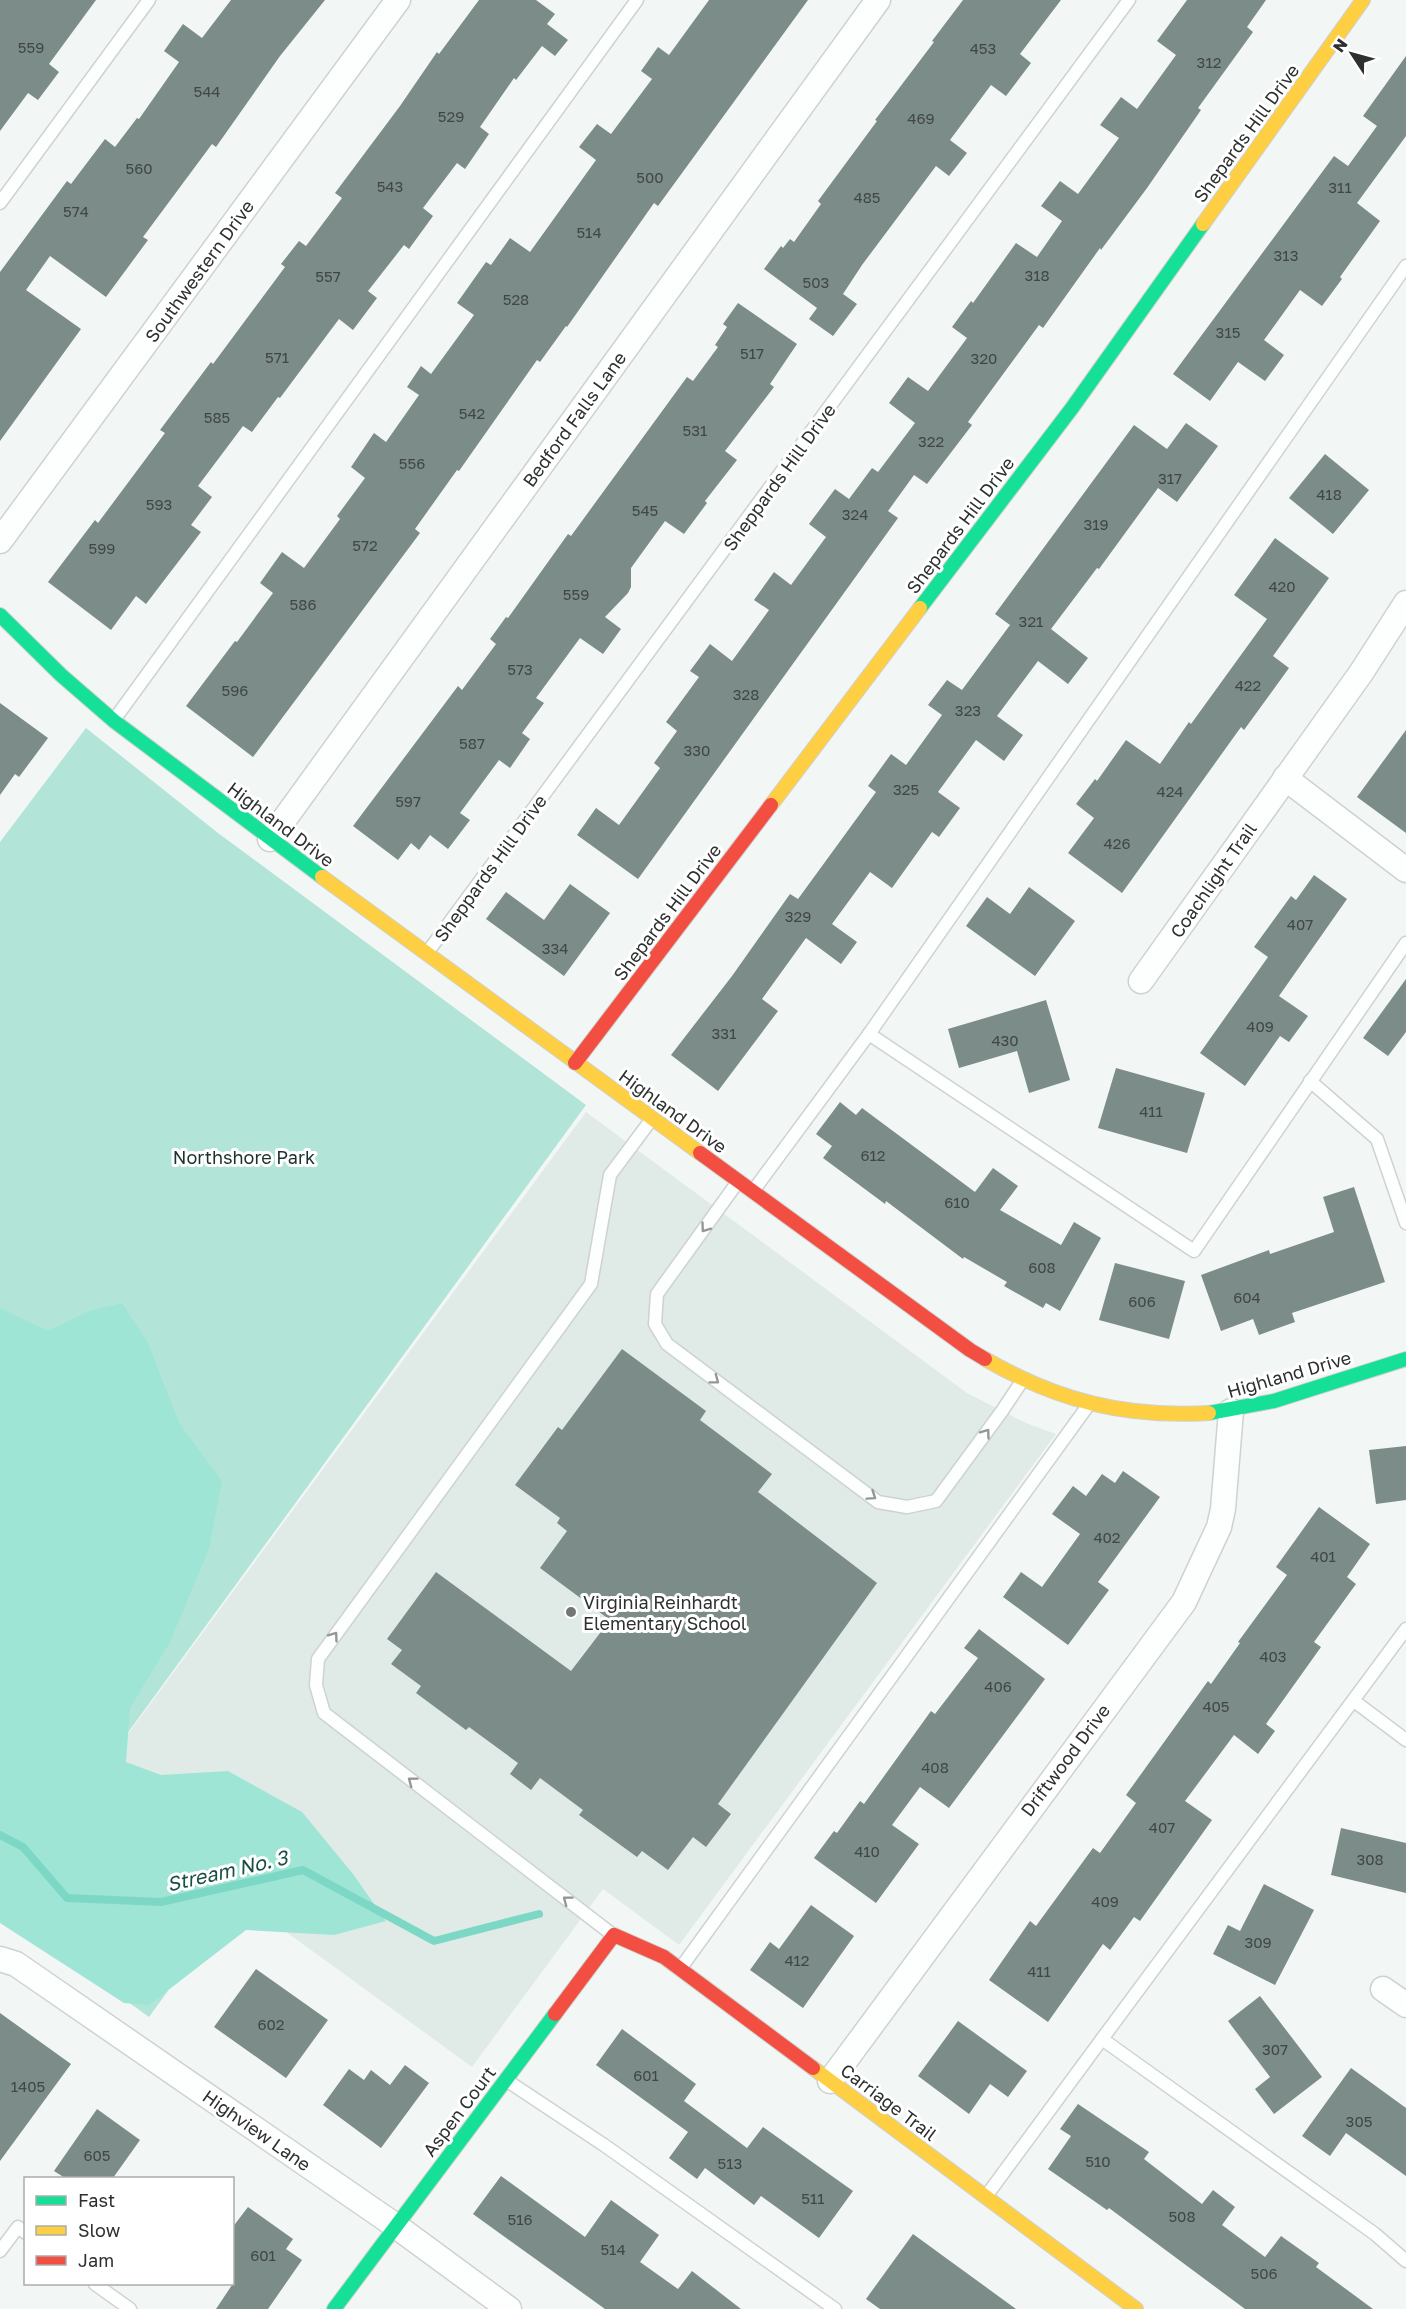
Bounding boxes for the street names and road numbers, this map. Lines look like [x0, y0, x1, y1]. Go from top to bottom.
street label: Shepards Hill Drive [1189, 60, 1303, 206]
street label: Southwestern Drive [140, 196, 258, 346]
street label: Bedford Falls Lane [518, 347, 630, 491]
street label: Sheppards Hill Drive [718, 399, 840, 555]
street label: Shepards Hill Drive [901, 452, 1019, 598]
street label: Highland Drive [223, 777, 339, 871]
street label: Sheppards Hill Drive [429, 790, 551, 946]
street label: Coachlight Trail [1165, 818, 1261, 942]
street label: Shepards Hill Drive [608, 839, 726, 985]
street label: Highland Drive [615, 1065, 731, 1157]
street label: Highland Drive [1225, 1346, 1353, 1402]
street label: Driftwood Drive [1016, 1700, 1114, 1820]
street label: Carriage Trail [837, 2059, 942, 2145]
street label: Aspen Court [418, 2062, 500, 2160]
street label: Highview Lane [199, 2085, 315, 2175]

